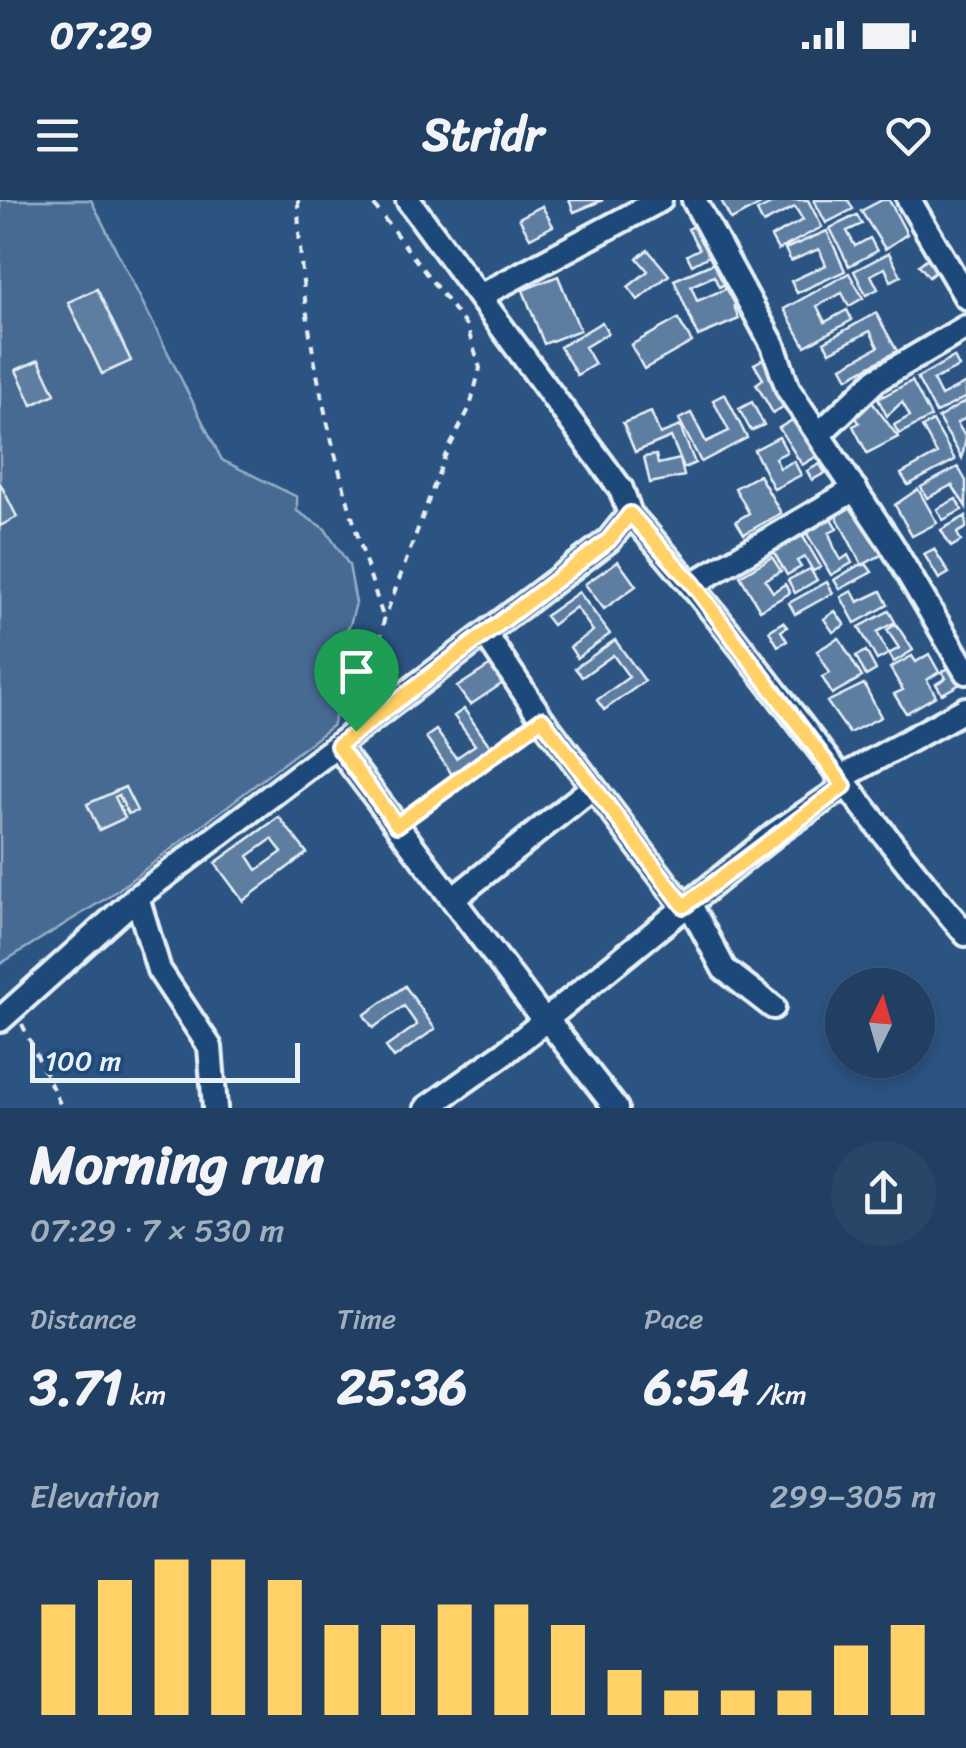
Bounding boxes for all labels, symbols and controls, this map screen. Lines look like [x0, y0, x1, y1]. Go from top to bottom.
text: 07:29 [50, 2, 152, 69]
text: Stridr [423, 95, 543, 175]
icon: menu [30, 108, 85, 163]
icon: heart [881, 108, 936, 163]
pin [314, 629, 399, 732]
icon: arrive [329, 644, 384, 699]
north arrow [825, 968, 935, 1078]
map controls [825, 968, 935, 1078]
text: 100 m [45, 1036, 121, 1085]
scale bar [30, 1038, 300, 1083]
text: Morning run [30, 1116, 324, 1213]
button: share [831, 1141, 936, 1246]
text: 07:29 · 7 × 530 m [30, 1202, 284, 1259]
text: Distance [30, 1294, 136, 1343]
text: Time [337, 1294, 396, 1343]
text: Pace [644, 1294, 703, 1343]
text: 3.71 [30, 1343, 123, 1432]
text: 25:36 [337, 1343, 467, 1432]
text: 6:54 [644, 1343, 749, 1432]
text: km [123, 1370, 166, 1419]
text: /km [749, 1370, 807, 1419]
text: Elevation [30, 1468, 160, 1525]
text: 299–305 m [770, 1468, 936, 1525]

